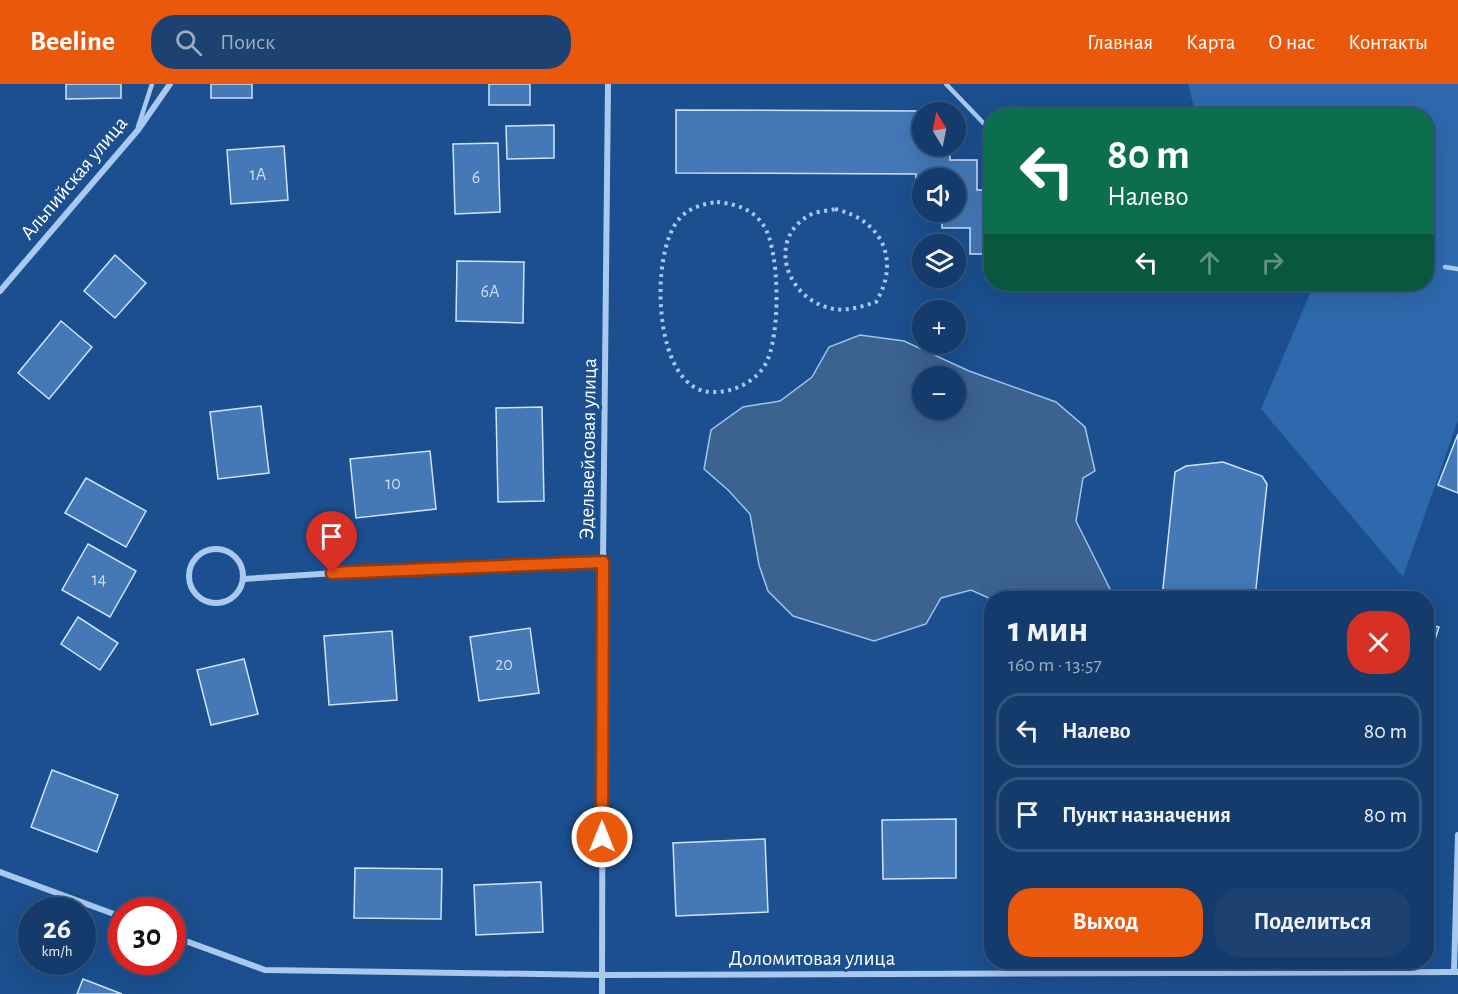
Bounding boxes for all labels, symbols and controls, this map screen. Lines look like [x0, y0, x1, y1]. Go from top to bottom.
search box [151, 15, 571, 69]
icon: search [172, 26, 205, 59]
text: Beeline [30, 28, 115, 56]
text: Поиск [220, 31, 275, 53]
text: Главная [1087, 32, 1153, 53]
text: Карта [1186, 32, 1235, 53]
text: О нас [1268, 32, 1315, 53]
text: Контакты [1348, 32, 1428, 53]
north arrow [912, 102, 966, 156]
map controls [912, 102, 966, 420]
street label: Альпийская улица [17, 112, 132, 244]
icon: left [1008, 132, 1086, 210]
text: 80 m [1107, 134, 1190, 176]
house number: 1А [250, 166, 267, 184]
button: sound [912, 168, 966, 222]
house number: 6 [472, 169, 480, 187]
text: Налево [1107, 183, 1189, 210]
button: layers [912, 234, 966, 288]
icon: left [1130, 246, 1163, 279]
icon: ahead [1193, 246, 1226, 279]
icon: right [1256, 246, 1289, 279]
house number: 6А [480, 283, 500, 301]
button: + [912, 300, 966, 354]
street label: Эдельвейсовая улица [576, 358, 600, 540]
button: − [912, 366, 966, 420]
house number: 10 [385, 475, 401, 493]
pin [306, 511, 357, 573]
icon: arrive [315, 520, 348, 553]
house number: 14 [92, 571, 107, 589]
button: close [1347, 611, 1410, 674]
text: 1 мин [1008, 612, 1088, 648]
text: 160 m · 13:57 [1008, 655, 1102, 675]
house number: 20 [495, 656, 513, 674]
icon: left [1011, 714, 1044, 747]
text: Налево [1062, 720, 1131, 742]
text: 80 m [1364, 720, 1407, 742]
icon: arrive [1011, 798, 1044, 831]
text: Пункт назначения [1062, 804, 1231, 826]
text: 80 m [1364, 804, 1407, 826]
position arrow [570, 805, 634, 869]
button: Выход [1008, 888, 1203, 957]
button: Поделиться [1215, 888, 1410, 957]
speed limit sign: 30 [108, 897, 186, 975]
text: 26 [43, 914, 71, 944]
text: km/h [42, 944, 72, 959]
street label: Доломитовая улица [729, 948, 896, 969]

